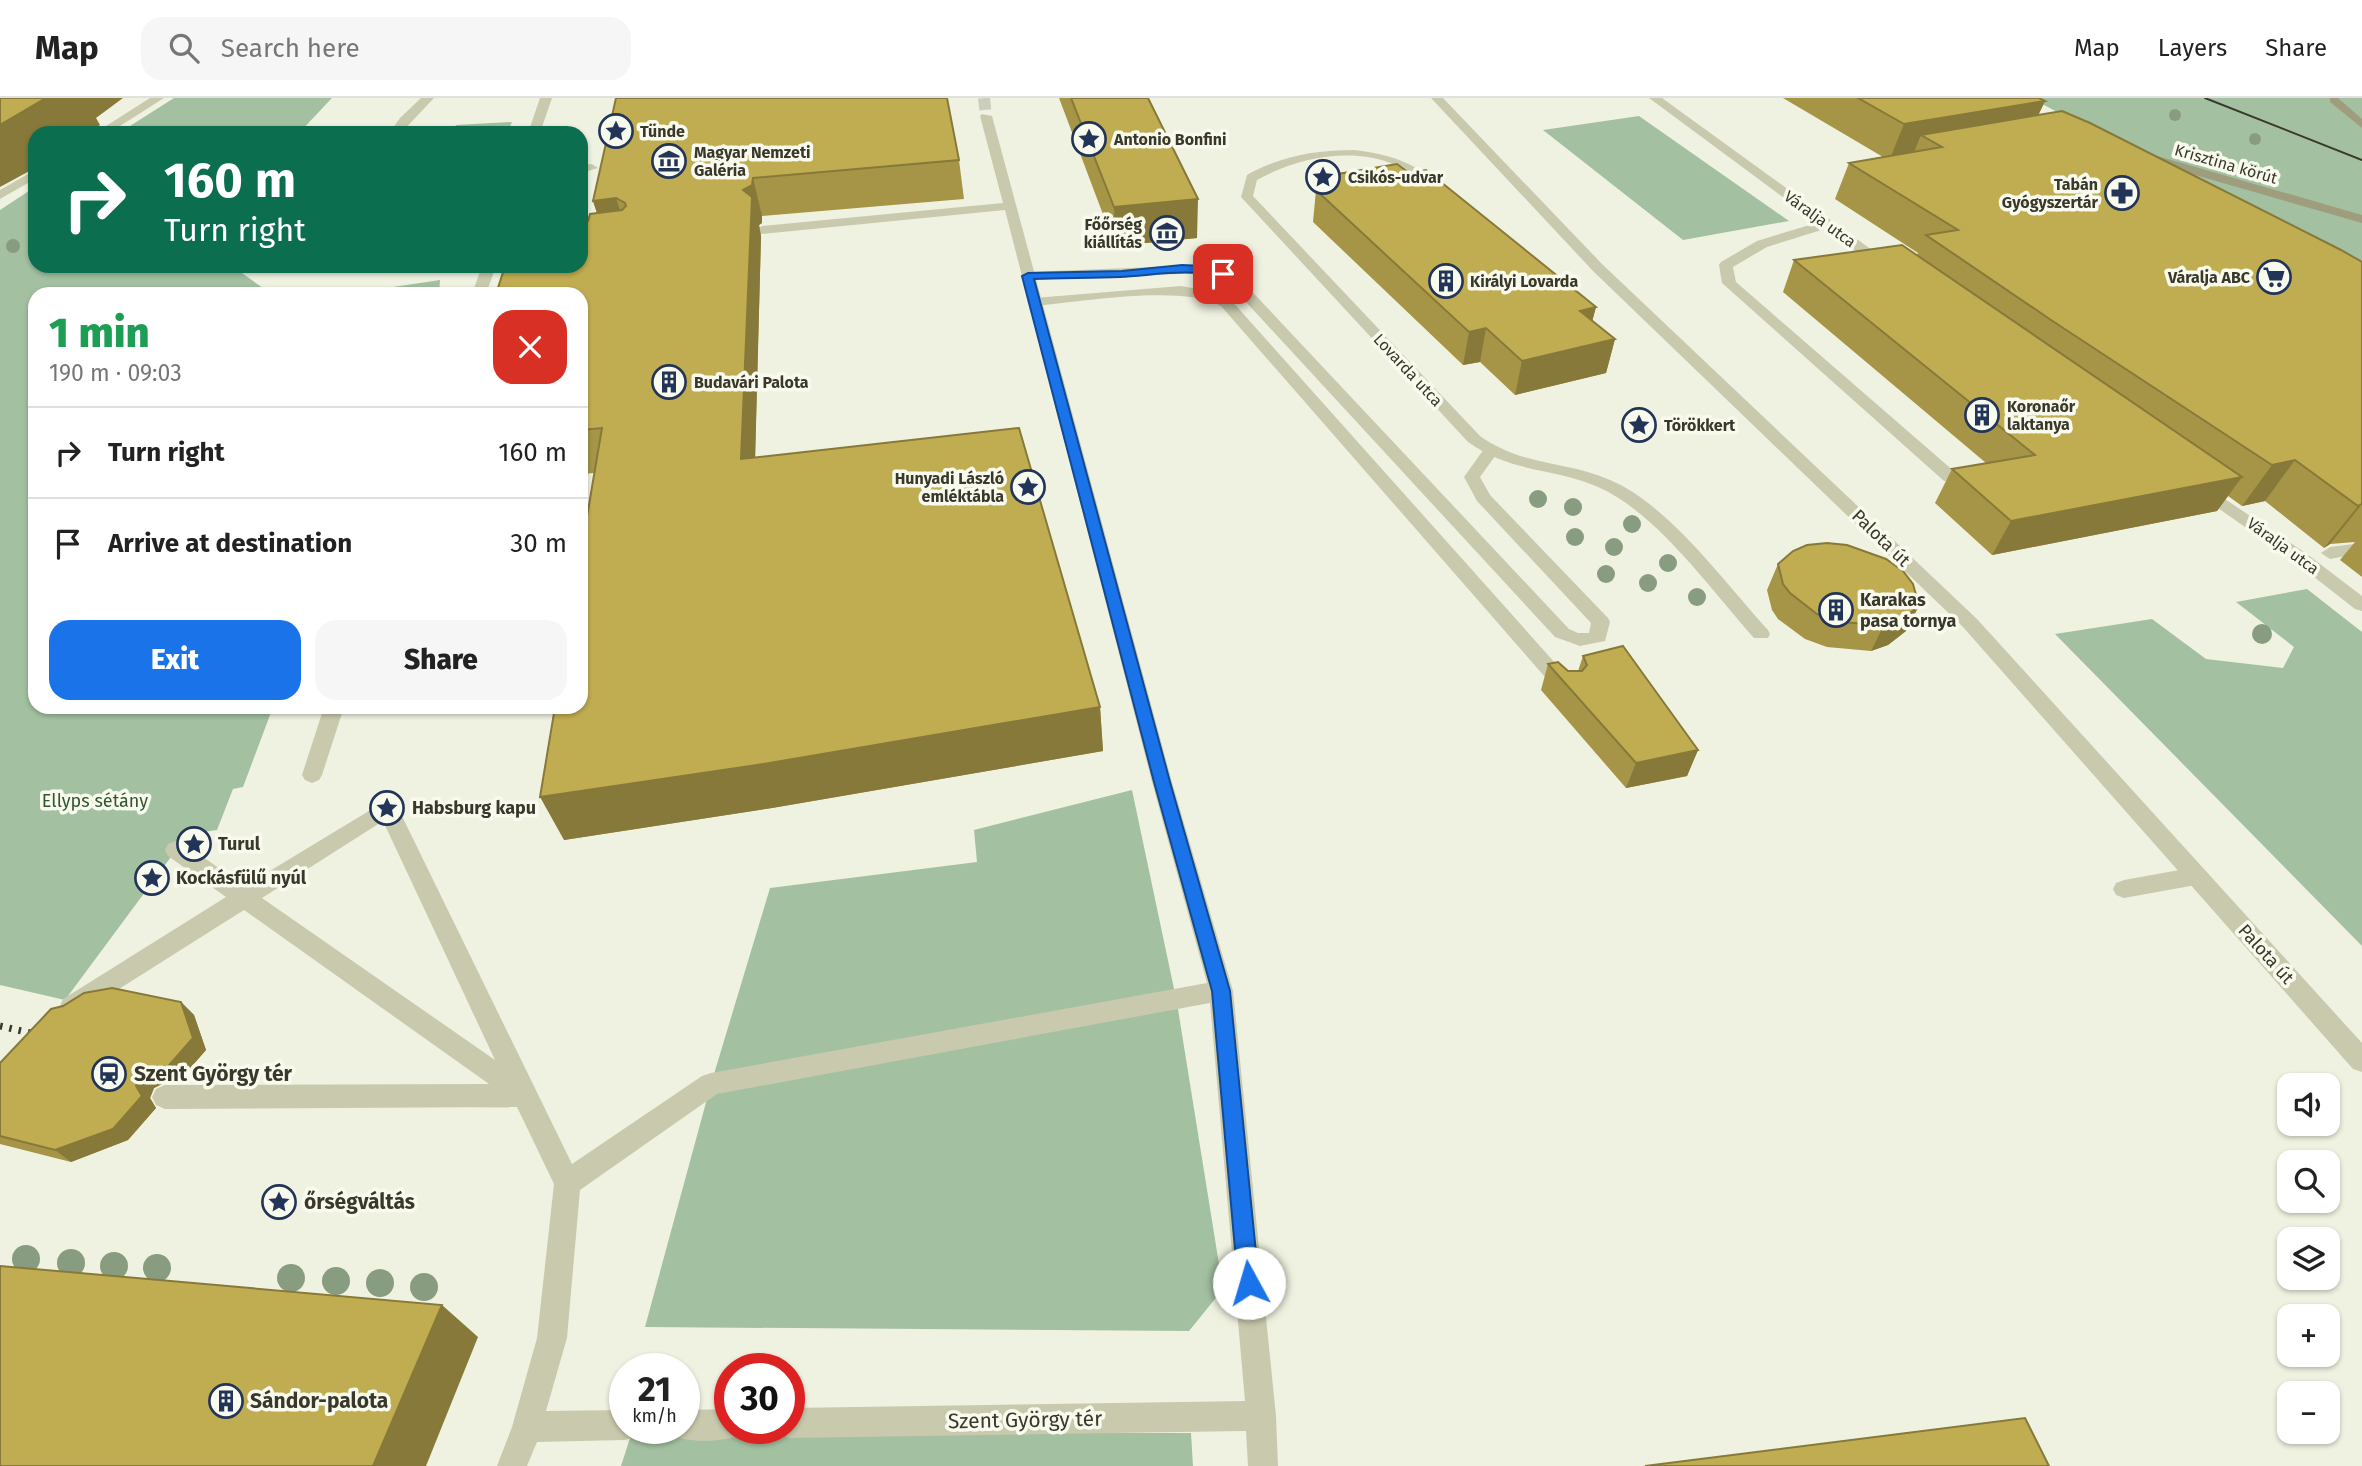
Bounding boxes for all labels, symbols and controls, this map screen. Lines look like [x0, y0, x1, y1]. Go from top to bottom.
search box [141, 17, 631, 80]
text: Map [35, 28, 99, 68]
icon: search [165, 29, 203, 67]
text: Search here [221, 33, 360, 64]
text: Map [2074, 34, 2120, 62]
text: Layers [2158, 34, 2227, 62]
text: Share [2265, 34, 2327, 62]
place icon: Tünde [597, 112, 635, 150]
place icon: Antonio Bonfini [1070, 120, 1108, 158]
place label: Tünde [640, 122, 685, 141]
place label: Antonio Bonfini [1113, 130, 1227, 149]
street label: Krisztina körút [2173, 140, 2280, 188]
museum icon: Magyar Nemzeti Galéria [650, 142, 688, 180]
place label: Magyar Nemzeti Galéria [694, 143, 811, 180]
text: 160 m [164, 151, 296, 210]
icon: right [49, 154, 140, 245]
place icon: Csikós-udvar [1304, 158, 1342, 196]
place label: Csikós-udvar [1348, 168, 1444, 187]
pharmacy icon: Tabán Gyógyszertár [2103, 174, 2141, 212]
place label: Tabán Gyógyszertár [2002, 175, 2099, 212]
street label: Váralja utca [1780, 187, 1860, 251]
text: Turn right [164, 211, 306, 249]
museum icon: Főőrség kiállítás [1148, 214, 1186, 252]
place label: Főőrség kiállítás [1084, 215, 1142, 252]
pin [1193, 244, 1253, 304]
icon: arrive [1204, 255, 1242, 293]
supermarket icon: Váralja ABC [2255, 258, 2293, 296]
building icon: Királyi Lovarda [1427, 262, 1465, 300]
place label: Váralja ABC [2167, 268, 2251, 287]
place label: Királyi Lovarda [1470, 272, 1578, 291]
text: 1 min [49, 308, 150, 358]
button: close [493, 310, 567, 384]
street label: Lovarda utca [1370, 330, 1446, 410]
text: 190 m · 09:03 [49, 359, 182, 387]
building icon: Budavári Palota [650, 363, 688, 401]
place label: Budavári Palota [694, 373, 809, 392]
building icon: Koronaőr laktanya [1963, 396, 2001, 434]
place label: Koronaőr laktanya [2007, 397, 2076, 434]
place icon: Törökkert [1620, 406, 1658, 444]
place label: Törökkert [1664, 416, 1736, 435]
icon: right [49, 434, 87, 472]
text: Turn right [108, 437, 225, 468]
text: 160 m [498, 437, 567, 468]
place icon: Hunyadi László emléktábla [1009, 468, 1047, 506]
place label: Hunyadi László emléktábla [895, 469, 1004, 506]
street label: Palota út [1847, 505, 1915, 572]
street label: Váralja utca [2243, 514, 2323, 578]
icon: arrive [49, 525, 87, 563]
text: Arrive at destination [108, 528, 352, 559]
text: 30 m [510, 528, 567, 559]
place label: Karakas pasa tornya [1860, 589, 1956, 632]
building icon: Karakas pasa tornya [1817, 591, 1855, 629]
button: Exit [49, 620, 301, 700]
button: Share [315, 620, 567, 700]
place icon: Habsburg kapu [368, 789, 406, 827]
park label: Ellyps sétány [42, 790, 148, 812]
place label: Habsburg kapu [412, 797, 536, 819]
place icon: Turul [175, 825, 213, 863]
place label: Turul [218, 833, 261, 855]
place icon: Kockásfülű nyúl [133, 859, 171, 897]
place label: Kockásfülű nyúl [176, 867, 307, 889]
street label: Palota út [2234, 920, 2299, 989]
station icon: Szent György tér [90, 1055, 128, 1093]
place label: Szent György tér [134, 1061, 292, 1087]
map controls [2277, 1073, 2340, 1444]
button: sound [2277, 1073, 2340, 1136]
button: search [2277, 1150, 2340, 1213]
place icon: őrségváltás [260, 1183, 298, 1221]
place label: őrségváltás [304, 1189, 415, 1215]
button: layers [2277, 1227, 2340, 1290]
position arrow [1212, 1246, 1286, 1320]
button: + [2277, 1304, 2340, 1367]
speed limit sign: 30 [714, 1353, 805, 1444]
text: 21 [638, 1368, 671, 1410]
button: − [2277, 1381, 2340, 1444]
building icon: Sándor-palota [207, 1382, 245, 1420]
place label: Sándor-palota [250, 1388, 388, 1414]
text: km/h [632, 1405, 677, 1427]
street label: Szent György tér [948, 1406, 1102, 1434]

